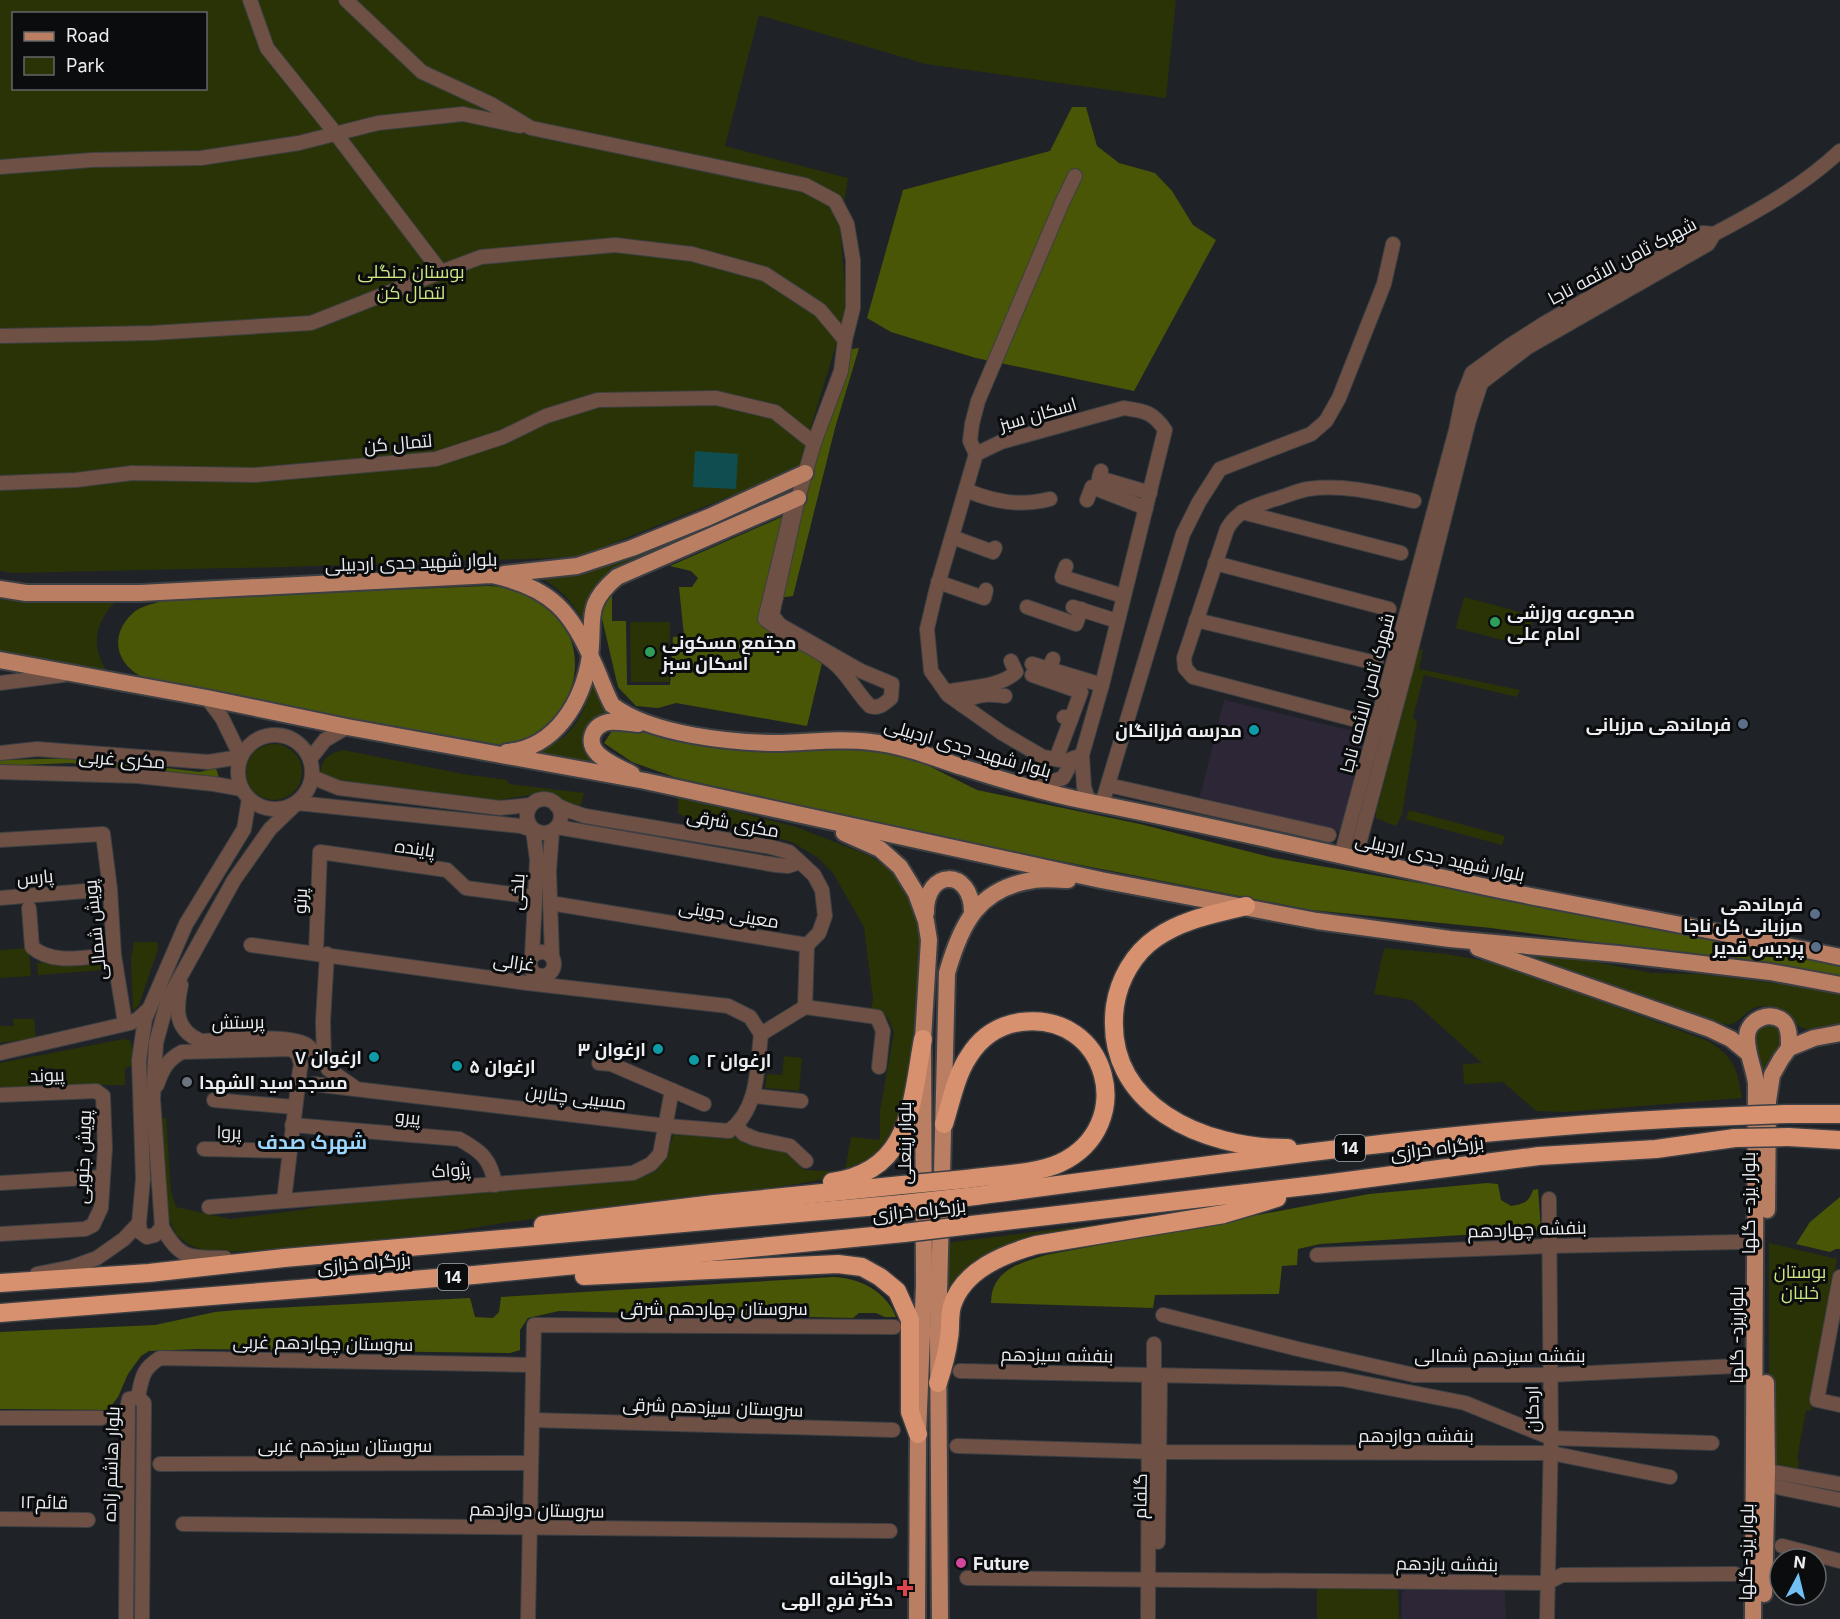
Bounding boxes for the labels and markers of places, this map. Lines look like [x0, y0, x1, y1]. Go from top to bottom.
place label: مجموعه ورزشی امام علی [1507, 602, 1635, 646]
marker: مجموعه ورزشی امام علی [1488, 615, 1502, 629]
place label: مجتمع مسکونی اسکان سبز [661, 632, 796, 675]
marker: مجتمع مسکونی اسکان سبز [643, 645, 657, 659]
place label: فرماندهی مرزبانی [1586, 714, 1731, 736]
marker: فرماندهی مرزبانی [1736, 717, 1750, 731]
place label: مدرسه فرزانگان [1115, 720, 1242, 742]
marker: مدرسه فرزانگان [1247, 723, 1261, 737]
place label: فرماندهی مرزبانی کل ناجا [1683, 894, 1803, 937]
marker: فرماندهی مرزبانی کل ناجا [1808, 907, 1822, 921]
place label: پردیس قدیر [1712, 937, 1804, 960]
marker: پردیس قدیر [1809, 940, 1823, 954]
place label: ارغوان ۳ [577, 1039, 646, 1061]
marker: ارغوان ۳ [651, 1042, 665, 1056]
place label: ارغوان ۷ [295, 1047, 362, 1069]
marker: ارغوان ۷ [367, 1050, 381, 1064]
place label: ارغوان ۲ [706, 1050, 771, 1072]
marker: ارغوان ۲ [687, 1053, 701, 1067]
place label: ارغوان ۵ [469, 1056, 536, 1078]
marker: ارغوان ۵ [450, 1059, 464, 1073]
place label: مسجد سید الشهدا [199, 1072, 348, 1094]
marker: مسجد سید الشهدا [180, 1075, 194, 1089]
place label: Future [973, 1553, 1030, 1574]
marker: Future [954, 1556, 968, 1570]
place label: داروخانه دکتر فرج الهی [781, 1568, 893, 1612]
marker: داروخانه دکتر فرج الهی [898, 1581, 912, 1595]

